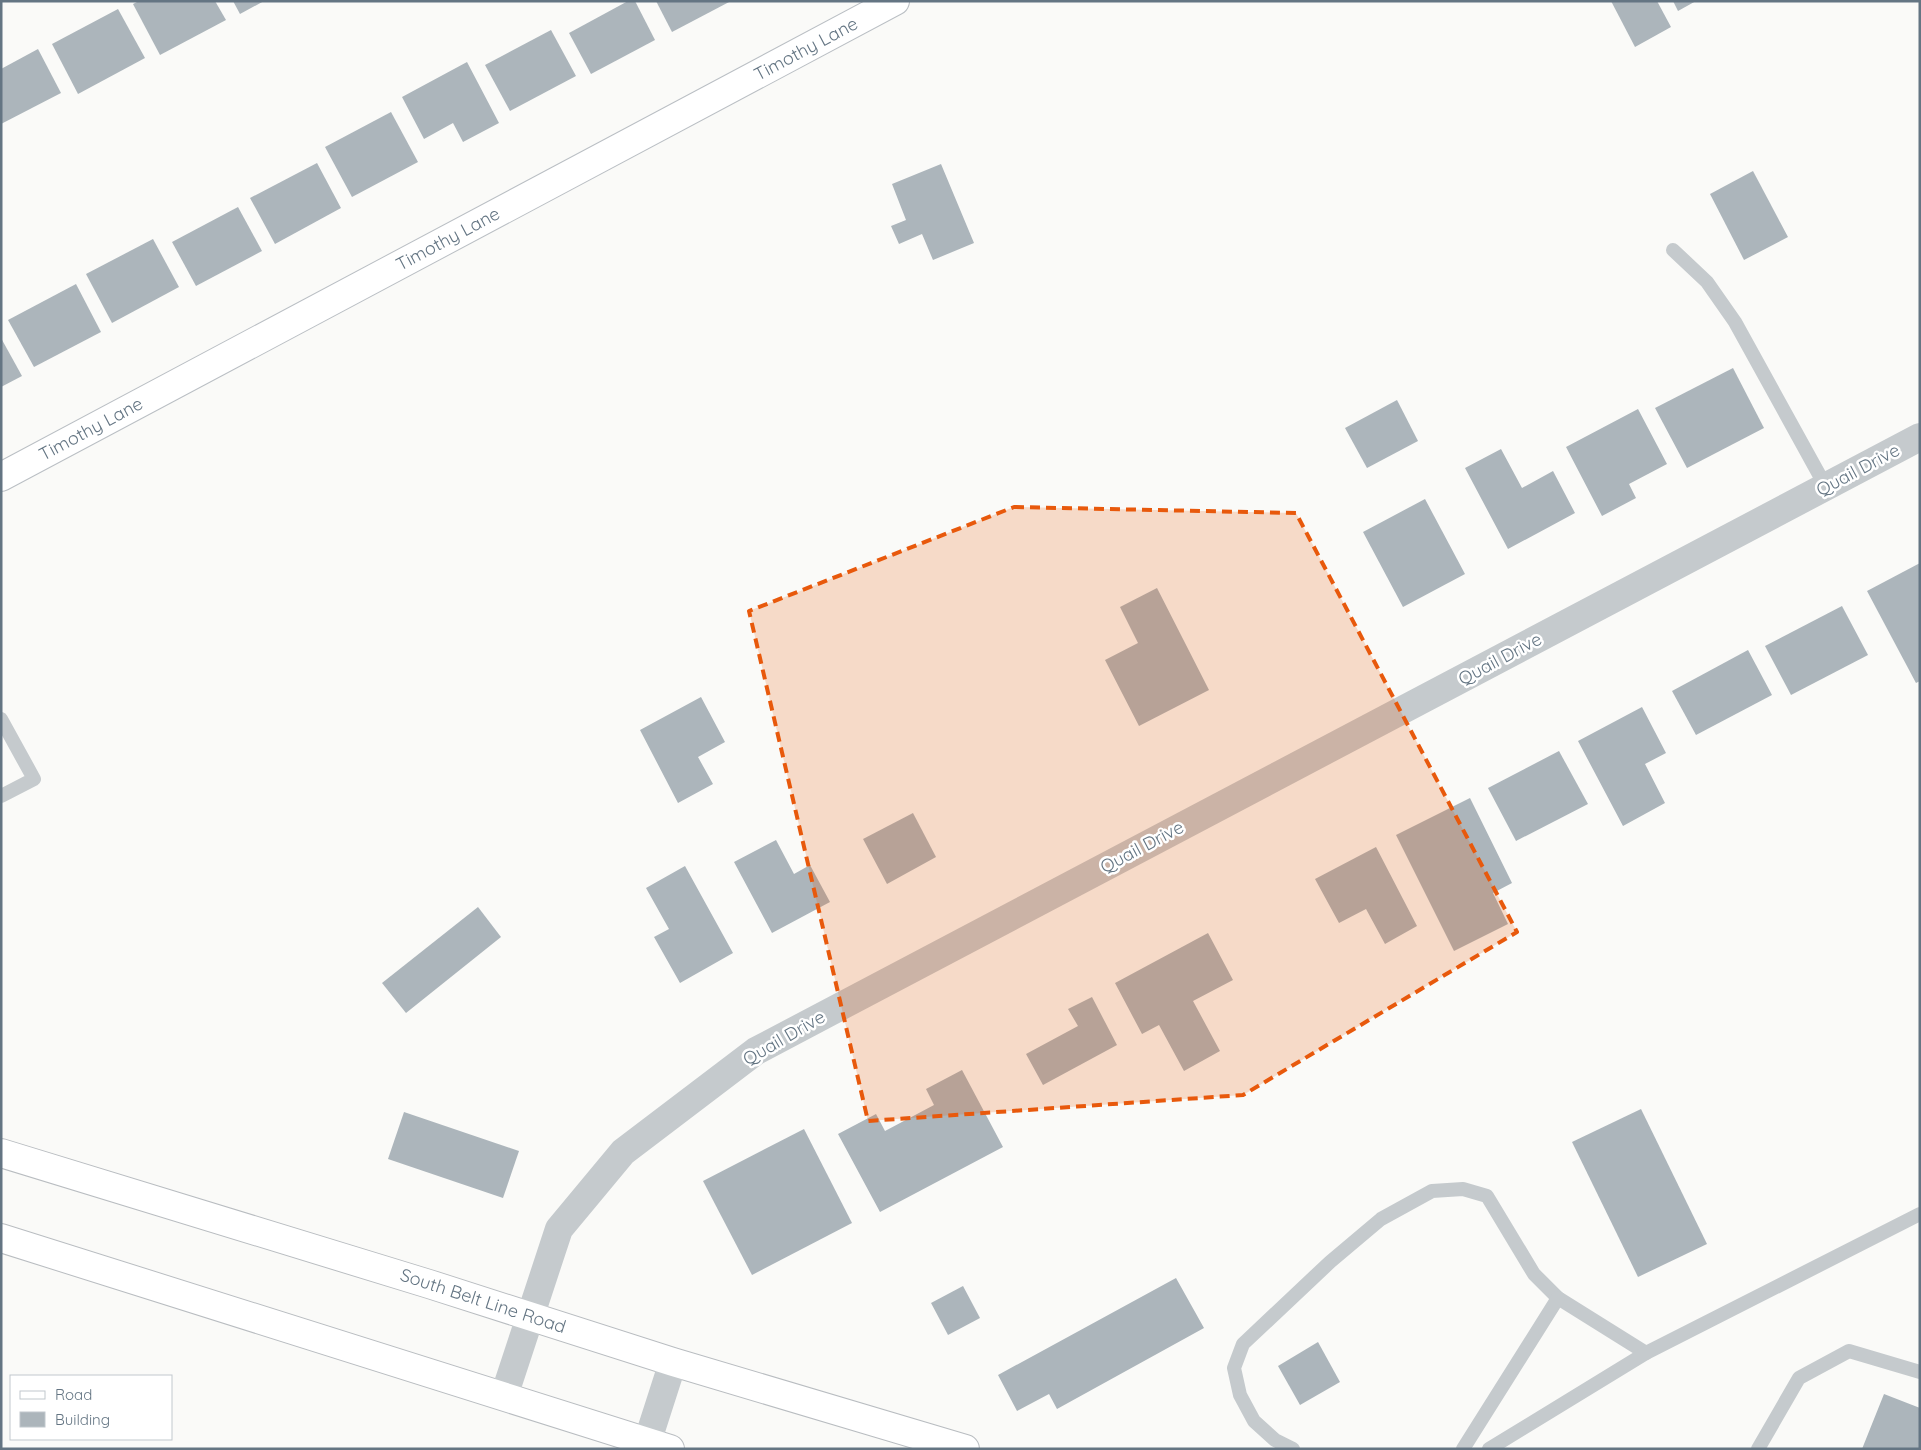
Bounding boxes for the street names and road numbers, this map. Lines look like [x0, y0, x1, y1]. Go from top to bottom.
street label: Timothy Lane [750, 12, 862, 86]
street label: Timothy Lane [392, 202, 504, 276]
street label: Timothy Lane [35, 392, 147, 466]
street label: Quail Drive [1812, 438, 1903, 501]
street label: Quail Drive [1454, 627, 1545, 690]
street label: Quail Drive [1096, 815, 1187, 878]
street label: Quail Drive [738, 1005, 829, 1070]
street label: South Belt Line Road [397, 1263, 569, 1338]

